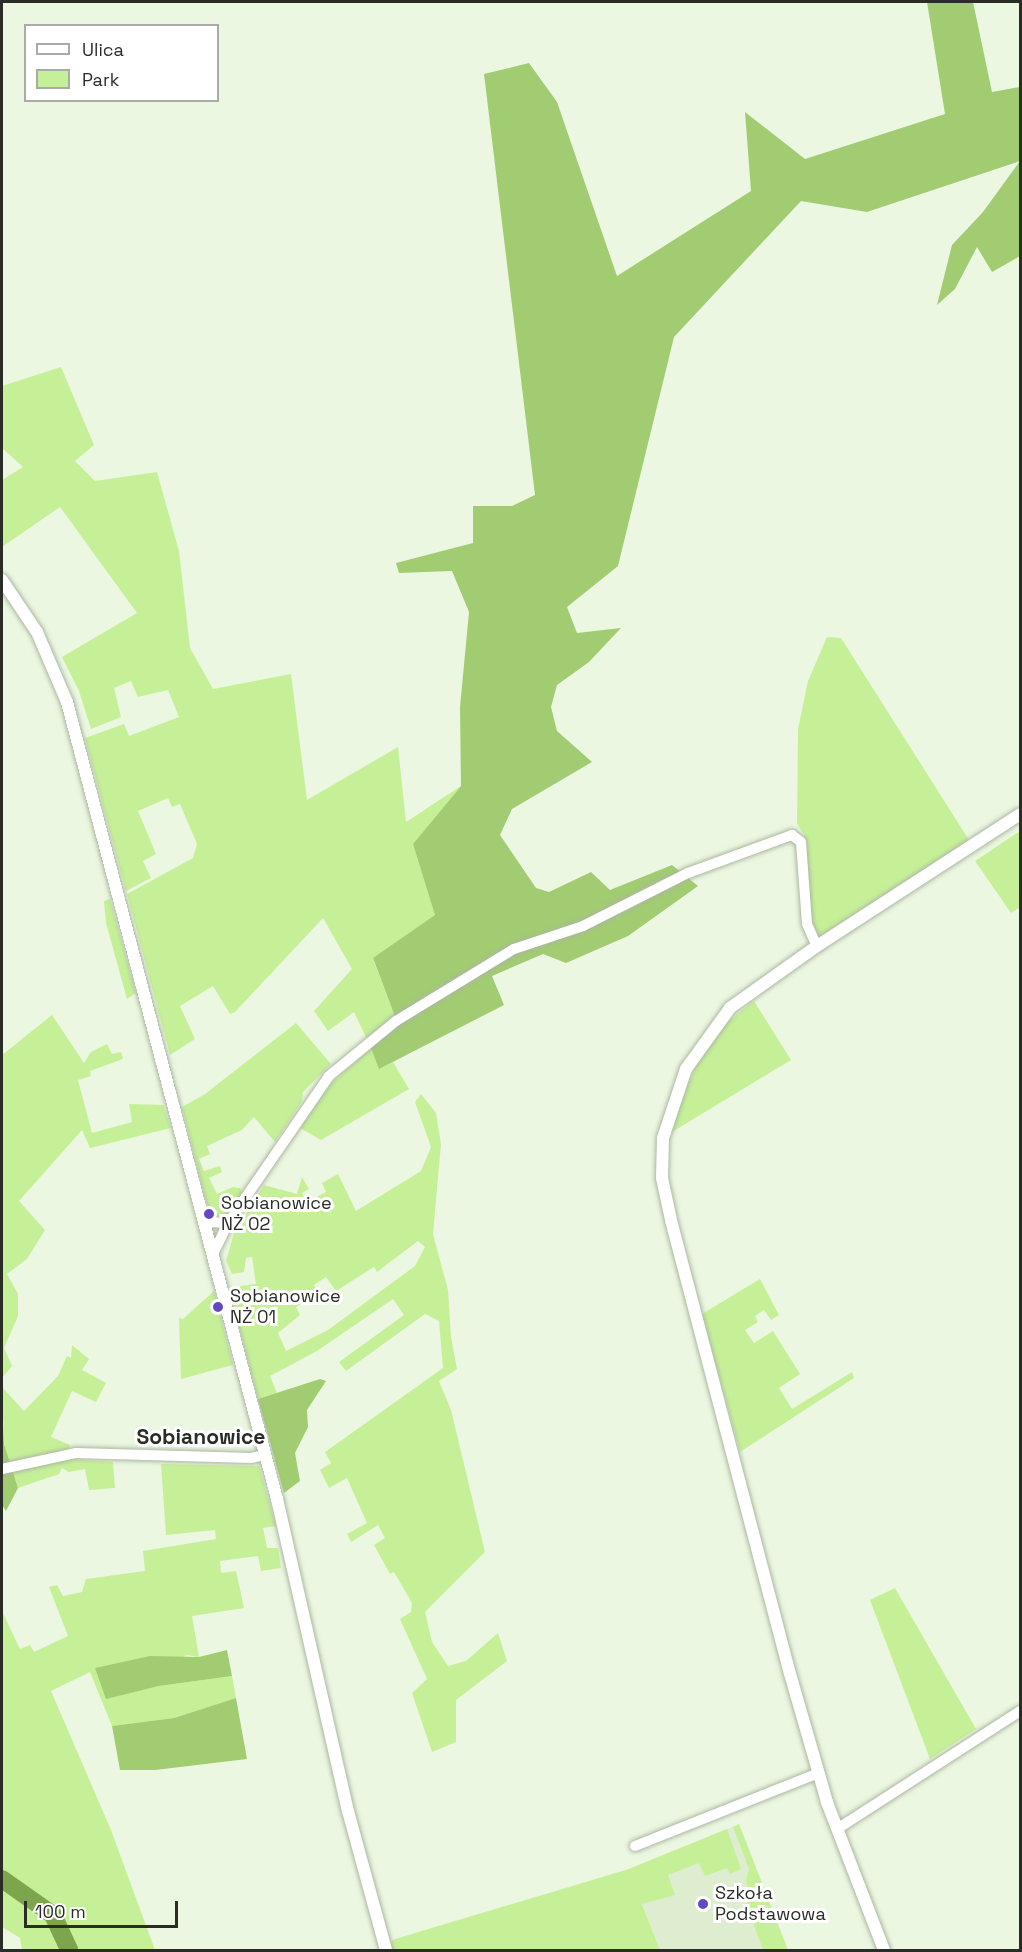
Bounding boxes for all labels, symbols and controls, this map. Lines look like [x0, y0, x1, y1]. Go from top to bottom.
legend [24, 24, 219, 102]
text: Ulica [82, 38, 124, 61]
text: Park [82, 68, 119, 91]
place label: Sobianowice NŻ 02 [221, 1193, 332, 1236]
marker: Sobianowice NŻ 02 [202, 1207, 216, 1221]
place label: Sobianowice NŻ 01 [230, 1286, 341, 1328]
marker: Sobianowice NŻ 01 [211, 1300, 225, 1314]
district label: Sobianowice [137, 1424, 265, 1450]
place label: Szkoła Podstawowa [715, 1883, 826, 1926]
scale bar [27, 1889, 182, 1927]
marker: Szkoła Podstawowa [696, 1897, 710, 1911]
text: 100 m [35, 1900, 86, 1923]

